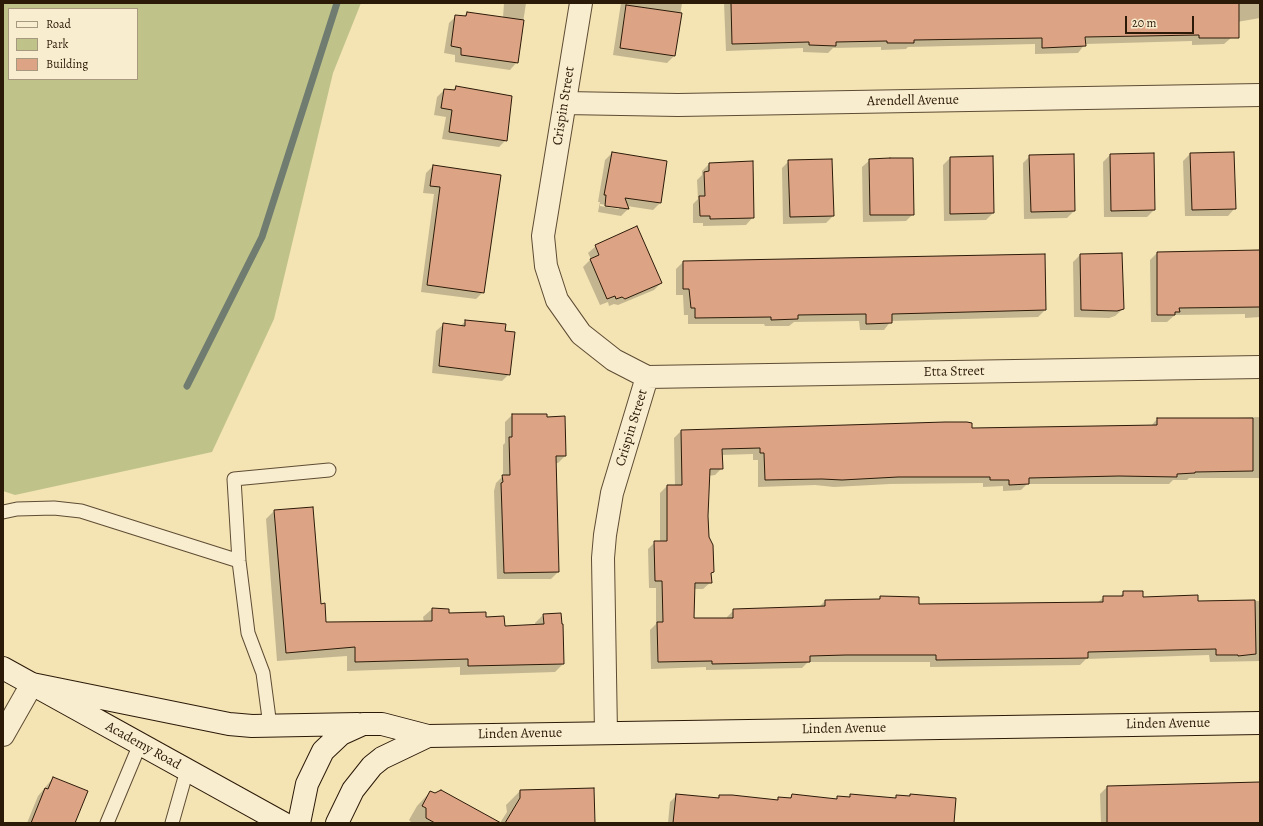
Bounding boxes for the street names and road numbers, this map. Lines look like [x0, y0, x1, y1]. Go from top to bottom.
street label: Crispin Street [549, 65, 579, 147]
street label: Arendell Avenue [867, 92, 959, 110]
street label: Etta Street [923, 363, 985, 381]
street label: Crispin Street [612, 387, 652, 469]
street label: Linden Avenue [1126, 715, 1210, 733]
street label: Academy Road [102, 718, 184, 774]
street label: Linden Avenue [802, 720, 886, 738]
street label: Linden Avenue [478, 725, 562, 743]

